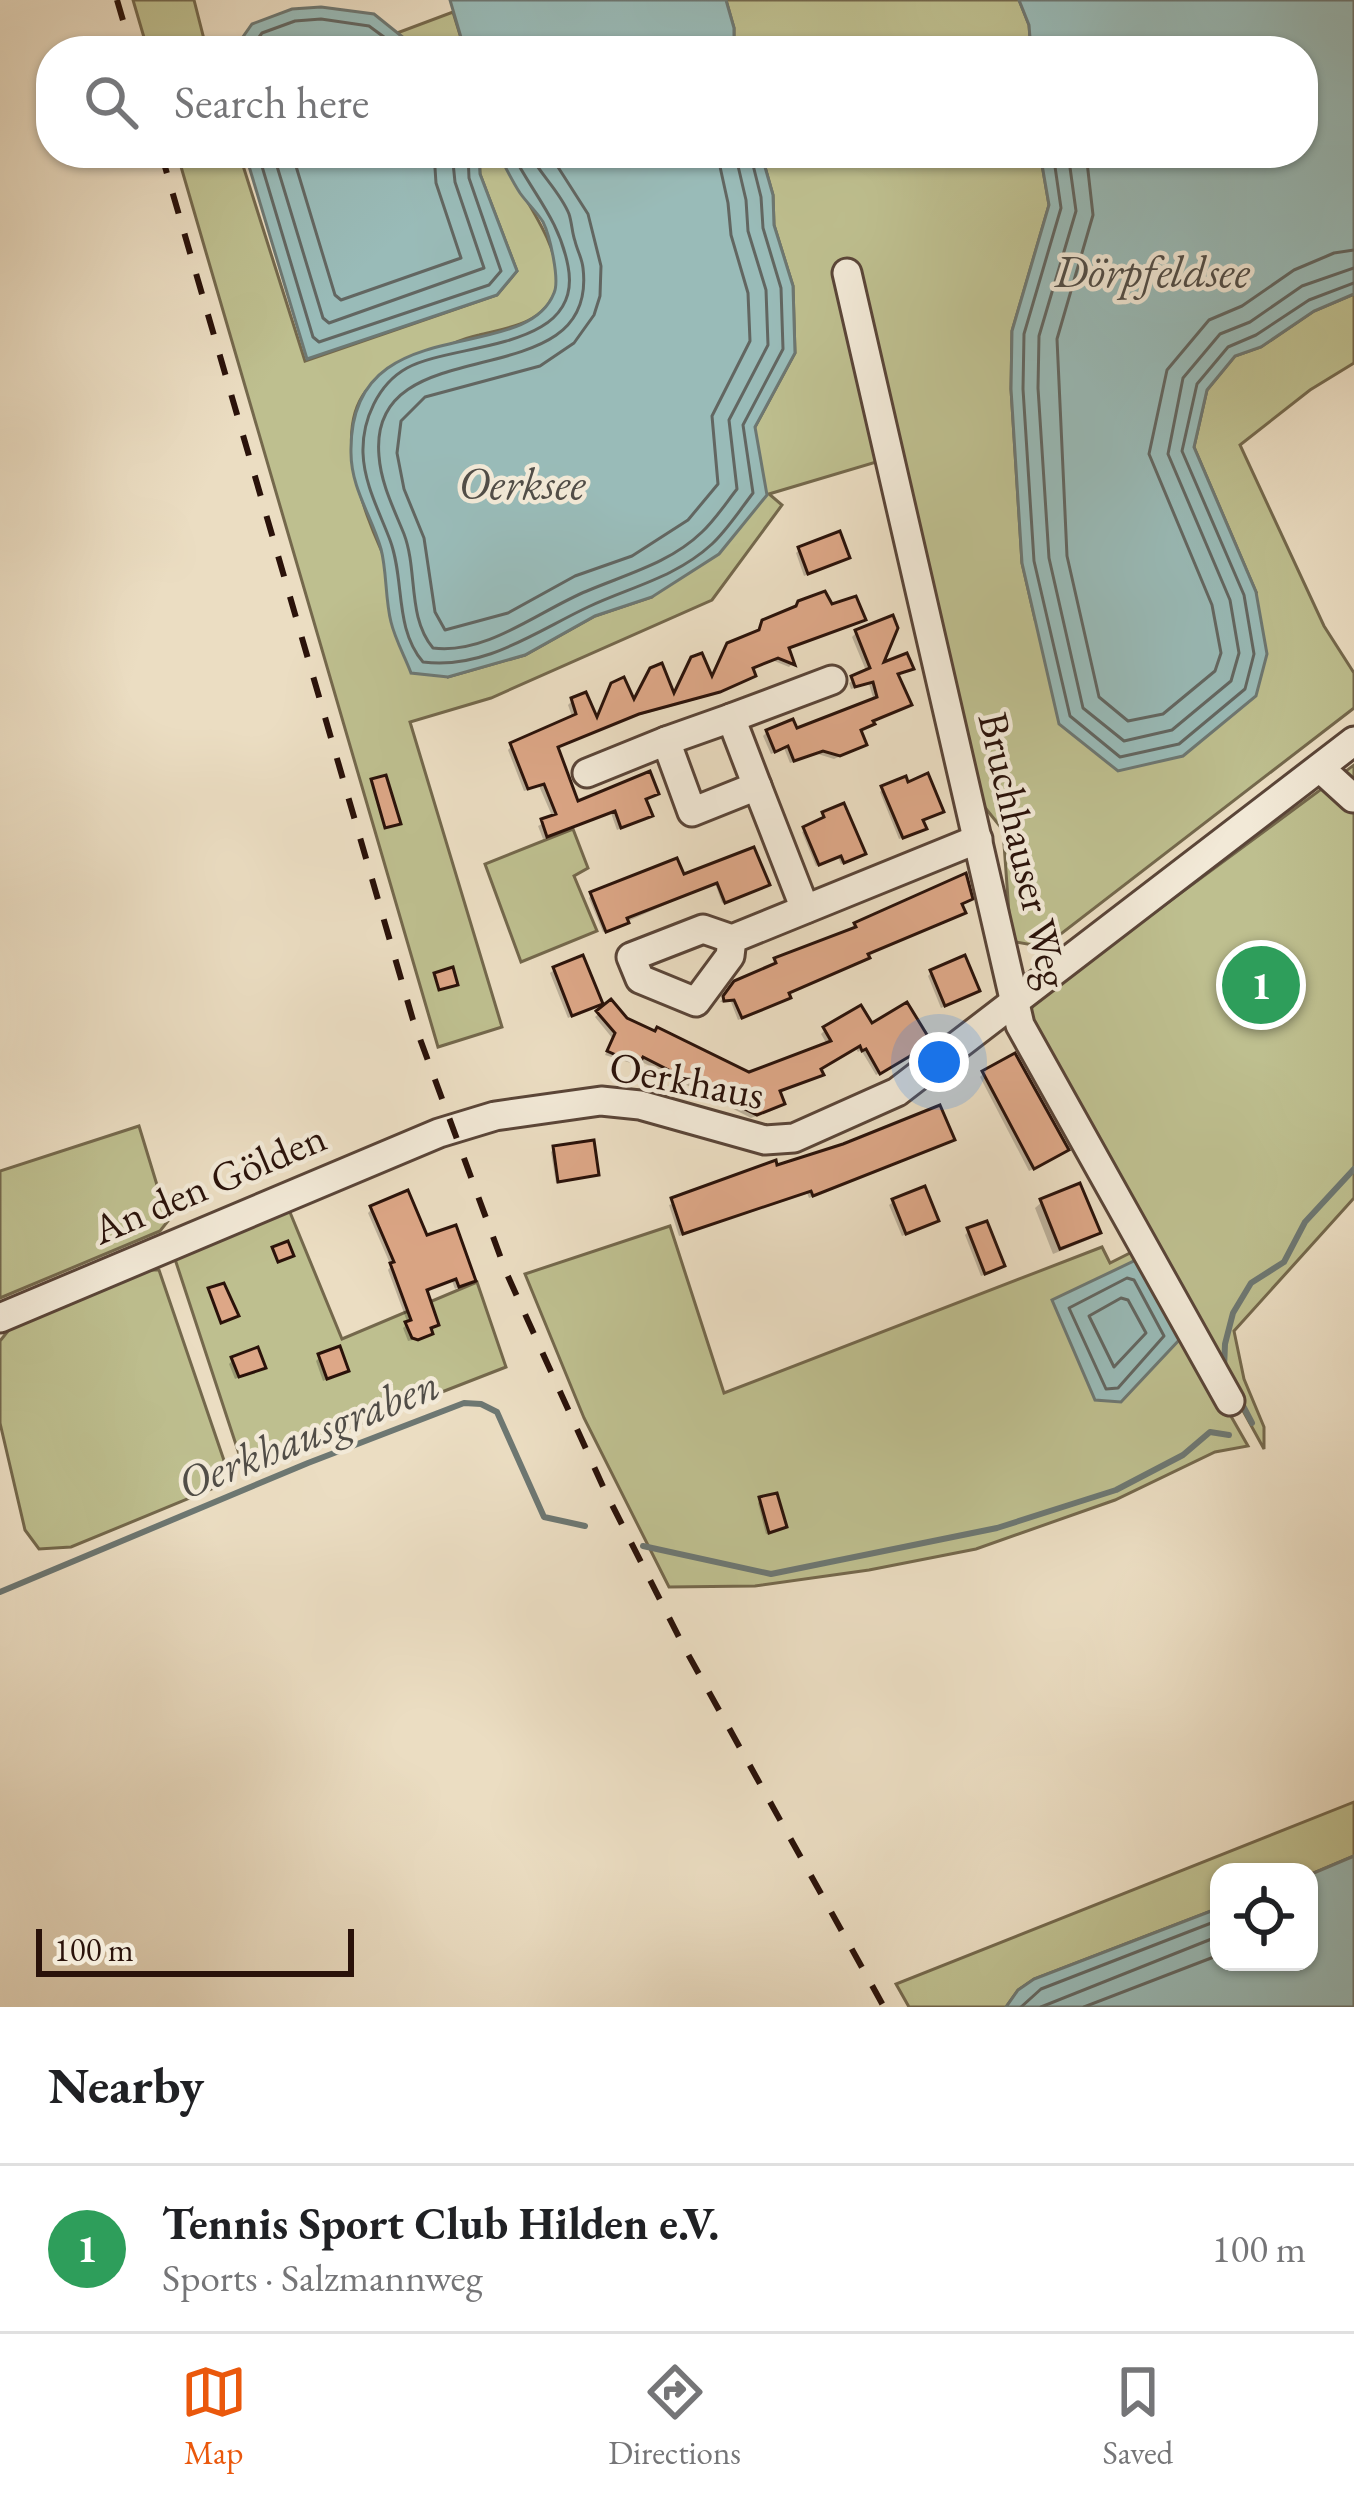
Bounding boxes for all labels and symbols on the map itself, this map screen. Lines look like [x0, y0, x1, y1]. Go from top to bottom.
water label: Dörpfeldsee [1053, 242, 1250, 300]
water label: Oerksee [458, 454, 586, 512]
street label: Bruchhauser Weg [966, 707, 1083, 994]
pin: 1 [1222, 940, 1300, 1030]
your location [909, 1032, 969, 1092]
street label: Oerkhaus [605, 1038, 769, 1122]
street label: An den Gölden [83, 1109, 334, 1257]
water label: Oerkhausgraben [169, 1354, 447, 1512]
scale bar [36, 1923, 354, 1976]

